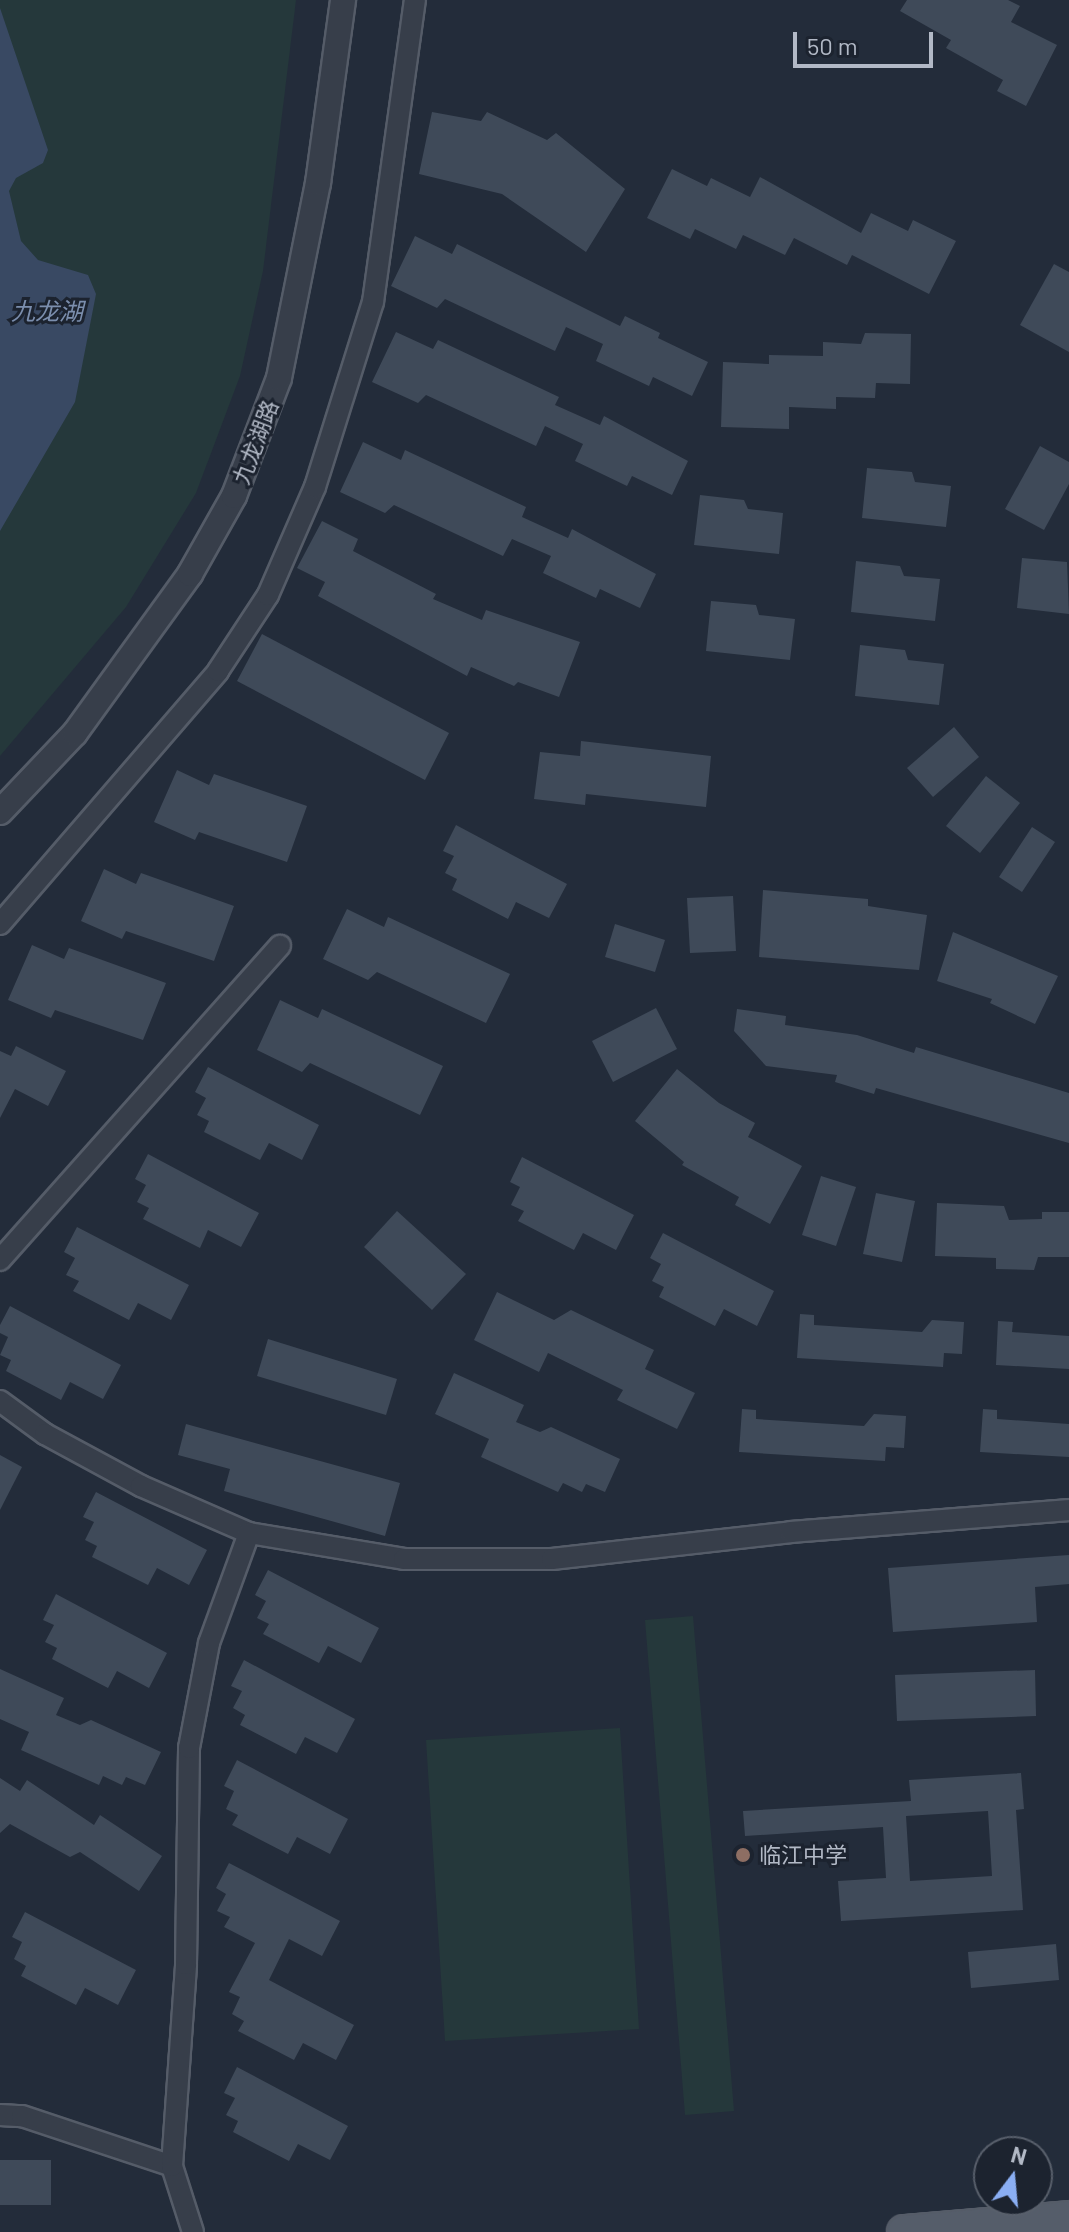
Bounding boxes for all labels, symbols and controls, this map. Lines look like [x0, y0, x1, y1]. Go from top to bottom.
scale bar [797, 16, 937, 66]
text: 50 m [807, 31, 858, 60]
water label: 九龙湖 [11, 297, 83, 325]
street label: 九龙湖路 [227, 396, 283, 488]
place label: 临江中学 [759, 1842, 847, 1868]
marker: 临江中学 [734, 1846, 752, 1864]
north arrow [973, 2136, 1053, 2216]
text: N [1008, 2140, 1030, 2169]

